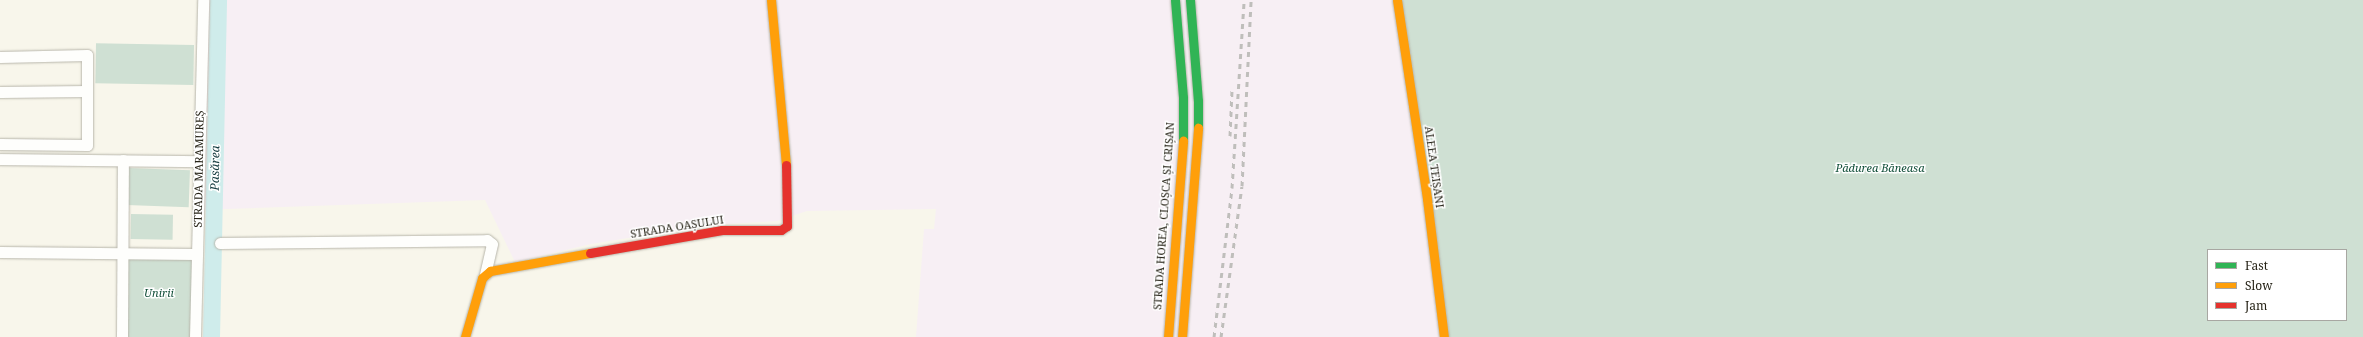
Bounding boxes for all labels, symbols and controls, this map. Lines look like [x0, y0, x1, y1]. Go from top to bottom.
street label: STRADA MARAMUREȘ [191, 110, 207, 228]
street label: STRADA HOREA, CLOȘCA ȘI CRIȘAN [1151, 122, 1177, 310]
street label: ALEEA TEIȘANI [1422, 125, 1446, 209]
water label: Pasărea [207, 145, 223, 191]
park label: Pădurea Băneasa [1835, 161, 1925, 175]
street label: STRADA OAȘULUI [629, 213, 725, 241]
legend [2207, 249, 2347, 321]
text: Fast [2245, 257, 2268, 274]
text: Slow [2245, 277, 2273, 294]
park label: Unirii [144, 286, 174, 300]
text: Jam [2245, 297, 2267, 314]

